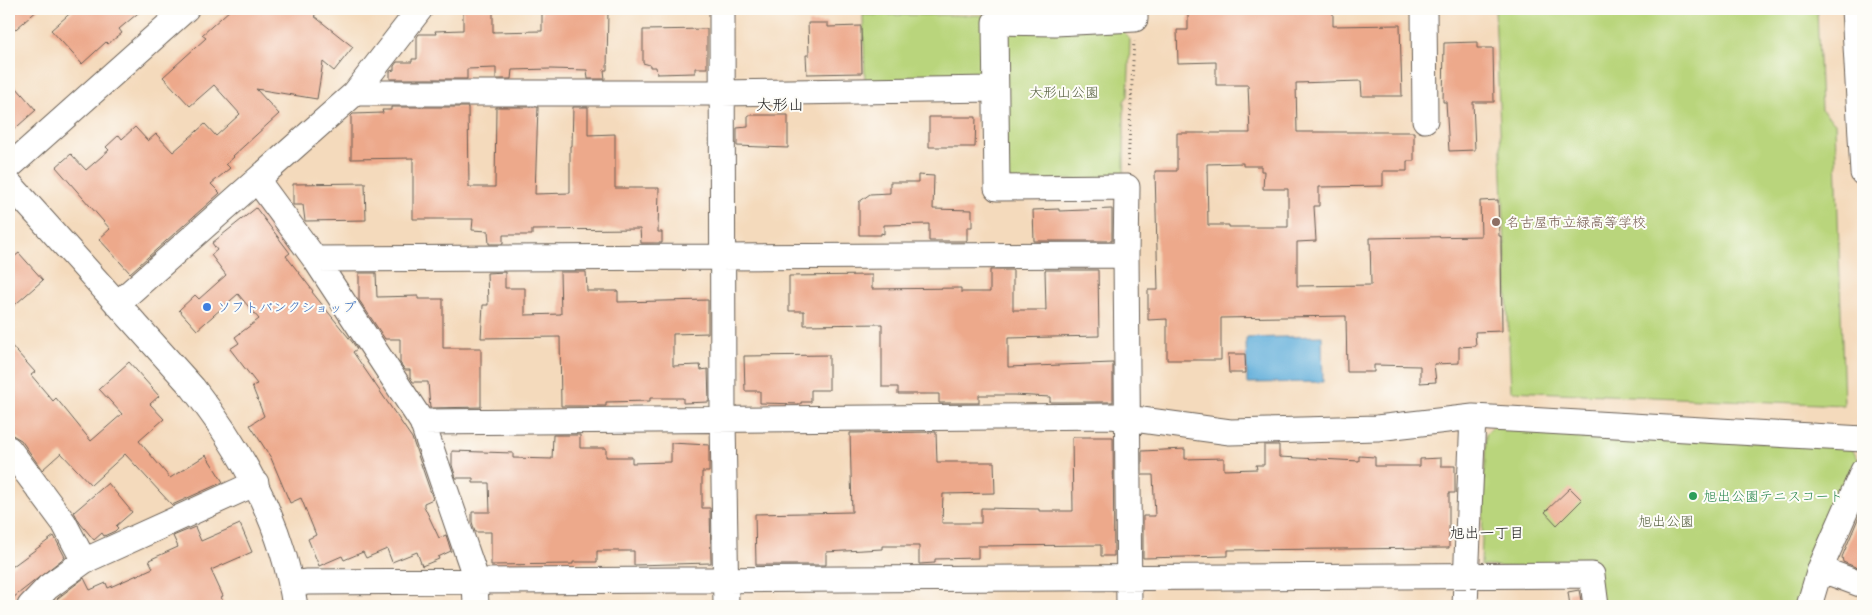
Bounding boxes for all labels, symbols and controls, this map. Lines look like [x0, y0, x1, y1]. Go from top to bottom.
park label: 大形山公園 [1029, 83, 1099, 101]
district label: 大形山 [756, 94, 804, 114]
place label: 名古屋市立緑高等学校 [1506, 213, 1646, 231]
marker: 名古屋市立緑高等学校 [1490, 216, 1502, 228]
place label: ソフトバンクショップ [217, 298, 356, 316]
marker: ソフトバンクショップ [201, 301, 213, 313]
place label: 旭出公園テニスコート [1703, 487, 1843, 505]
marker: 旭出公園テニスコート [1687, 490, 1699, 502]
park label: 旭出公園 [1638, 512, 1694, 530]
district label: 旭出一丁目 [1449, 523, 1525, 542]

